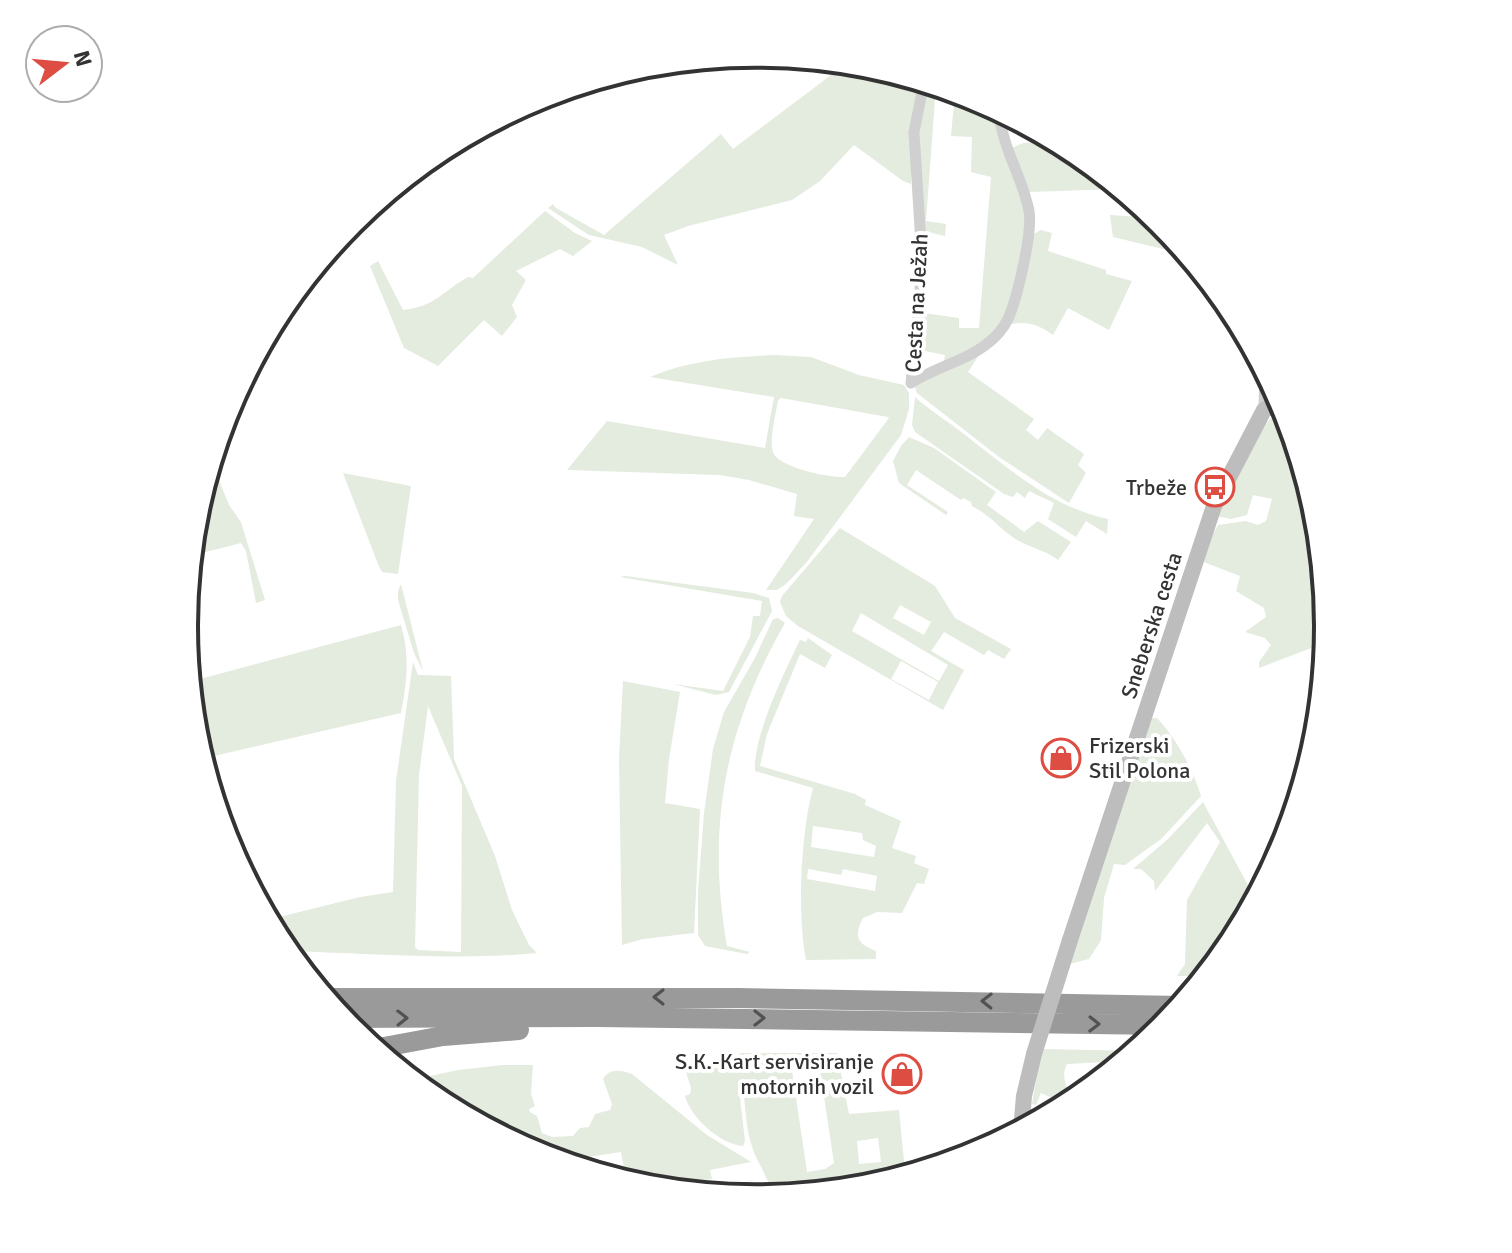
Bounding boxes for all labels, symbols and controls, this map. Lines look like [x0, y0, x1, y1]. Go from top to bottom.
north arrow [24, 24, 104, 104]
text: N [68, 48, 98, 70]
street label: Cesta na Ježah [899, 233, 934, 373]
bus stop icon: Trbeže [1194, 466, 1236, 508]
place label: Trbeže [1126, 474, 1187, 501]
street label: Sneberska cesta [1115, 549, 1188, 702]
place label: Frizerski Stil Polona [1089, 732, 1191, 784]
shop icon: Frizerski Stil Polona [1040, 737, 1082, 779]
one-way arrow [652, 989, 665, 1006]
one-way arrow [980, 993, 993, 1010]
one-way arrow [396, 1009, 409, 1027]
one-way arrow [753, 1010, 766, 1027]
one-way arrow [1088, 1015, 1101, 1032]
place label: S.K.-Kart servisiranje motornih vozil [675, 1048, 874, 1100]
shop icon: S.K.-Kart servisiranje motornih vozil [881, 1053, 923, 1095]

